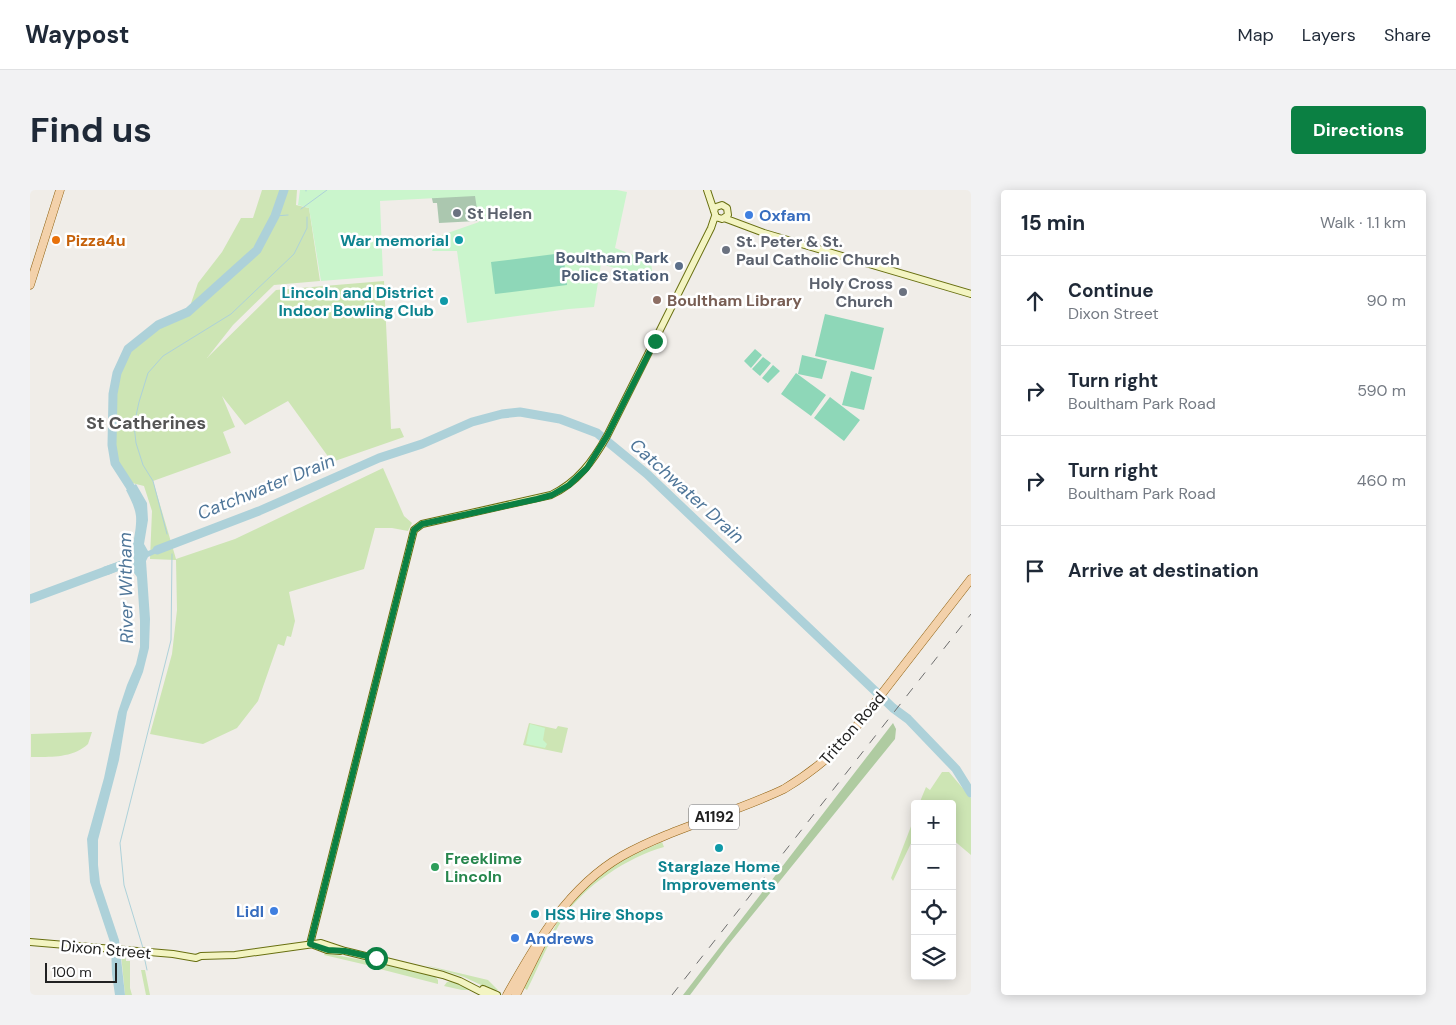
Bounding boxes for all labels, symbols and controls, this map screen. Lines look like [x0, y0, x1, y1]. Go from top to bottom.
text: Waypost [25, 19, 129, 50]
text: Map [1238, 23, 1274, 47]
text: Layers [1302, 23, 1356, 47]
text: Share [1384, 23, 1431, 47]
button: Directions [1291, 106, 1426, 154]
text: Find us [30, 107, 152, 153]
place label: St Helen [467, 203, 532, 224]
place label: Oxfam [759, 205, 811, 226]
marker: St Helen [451, 207, 463, 219]
marker: Oxfam [743, 209, 755, 221]
text: 15 min [1021, 209, 1085, 237]
text: Walk · 1.1 km [1320, 212, 1406, 233]
place label: Pizza4u [66, 230, 126, 251]
place label: War memorial [340, 230, 449, 251]
place label: St. Peter & St. Paul Catholic Church [736, 231, 900, 270]
marker: Pizza4u [50, 234, 62, 246]
marker: War memorial [453, 234, 465, 246]
marker: St. Peter & St. Paul Catholic Church [720, 244, 732, 256]
place label: Boultham Park Police Station [555, 247, 670, 286]
marker: Boultham Park Police Station [673, 260, 685, 272]
place label: Holy Cross Church [809, 273, 893, 312]
text: Continue [1068, 278, 1154, 303]
place label: Lincoln and District Indoor Bowling Club [278, 282, 434, 321]
marker: Holy Cross Church [897, 286, 909, 298]
icon: ahead [1021, 287, 1049, 315]
place label: Boultham Library [667, 290, 802, 311]
text: 90 m [1366, 290, 1406, 311]
marker: Boultham Library [651, 294, 663, 306]
marker: Lincoln and District Indoor Bowling Club [438, 295, 450, 307]
text: Dixon Street [1068, 303, 1159, 324]
route end [644, 330, 667, 353]
text: Turn right [1068, 368, 1158, 393]
icon: right [1021, 377, 1049, 405]
text: 590 m [1357, 380, 1406, 401]
text: Boultham Park Road [1068, 393, 1216, 414]
district label: St Catherines [86, 411, 206, 435]
water label: Catchwater Drain [625, 433, 749, 549]
water label: Catchwater Drain [194, 448, 338, 526]
text: Turn right [1068, 458, 1158, 483]
icon: right [1021, 467, 1049, 495]
text: 460 m [1357, 470, 1406, 491]
text: Boultham Park Road [1068, 483, 1216, 504]
water label: River Witham [113, 532, 139, 644]
icon: arrive [1021, 557, 1049, 585]
text: Arrive at destination [1068, 558, 1259, 583]
street label: Tritton Road [815, 687, 890, 769]
map controls [911, 800, 956, 980]
button: + [911, 800, 956, 845]
road number: A1192 [689, 804, 739, 830]
marker: Starglaze Home Improvements [713, 842, 725, 854]
button: − [911, 845, 956, 890]
place label: Freeklime Lincoln [445, 848, 522, 887]
place label: Starglaze Home Improvements [658, 856, 780, 895]
marker: Freeklime Lincoln [429, 861, 441, 873]
button: locate [911, 890, 956, 935]
place label: Lidl [236, 901, 264, 922]
place label: HSS Hire Shops [545, 904, 663, 925]
marker: Lidl [268, 905, 280, 917]
marker: HSS Hire Shops [529, 908, 541, 920]
place label: Andrews [525, 928, 594, 949]
marker: Andrews [509, 932, 521, 944]
street label: Dixon Street [60, 935, 152, 964]
button: layers [911, 935, 956, 980]
route start [365, 947, 388, 970]
scale bar [45, 960, 118, 983]
text: 100 m [52, 963, 92, 981]

